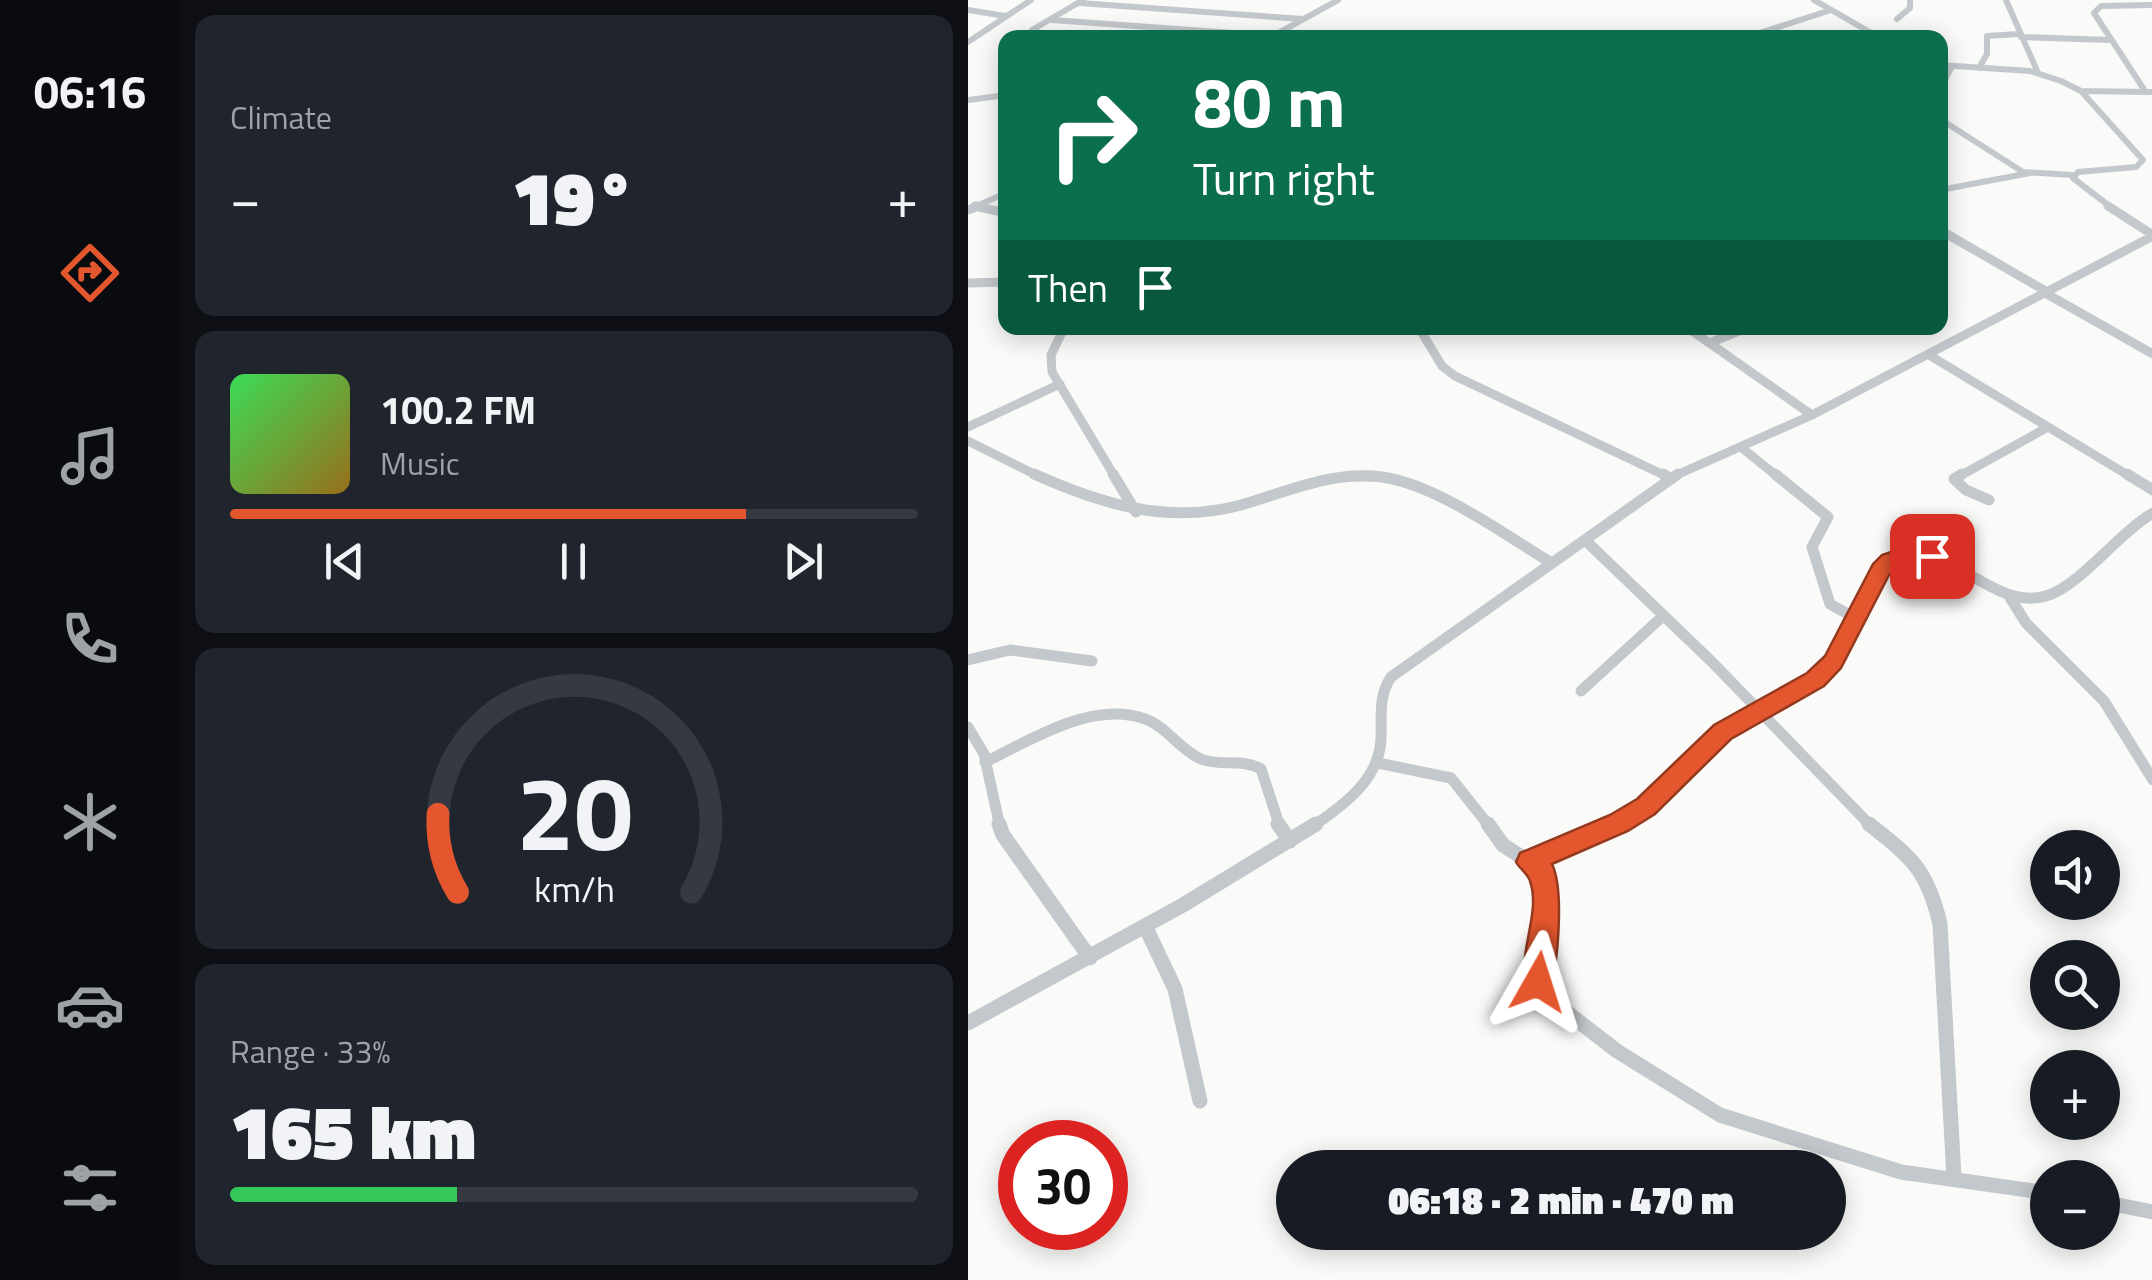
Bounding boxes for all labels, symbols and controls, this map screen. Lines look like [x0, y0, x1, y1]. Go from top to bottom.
text: 80 m [1193, 48, 1346, 154]
text: 06:16 [34, 57, 146, 125]
icon: right [1028, 70, 1158, 200]
text: Climate [230, 93, 332, 141]
text: 19° [512, 140, 636, 254]
text: Turn right [1193, 144, 1375, 212]
text: − [230, 156, 261, 239]
text: + [887, 156, 918, 239]
icon: directions [55, 238, 125, 308]
text: Then [1028, 259, 1108, 317]
icon: arrive [1128, 260, 1183, 315]
text: 100.2 FM [380, 381, 536, 439]
icon: music [55, 421, 125, 491]
text: Music [380, 439, 460, 487]
pin [1890, 514, 1975, 599]
icon: arrive [1905, 529, 1960, 584]
icon: previous [317, 534, 372, 589]
icon: pause [546, 534, 601, 589]
icon: next [776, 534, 831, 589]
icon: phone [55, 604, 125, 674]
text: 20 [516, 732, 632, 890]
icon: climate [55, 787, 125, 857]
map controls [2030, 830, 2120, 1250]
button: sound [2030, 830, 2120, 920]
text: km/h [534, 861, 614, 916]
position arrow [1486, 930, 1590, 1034]
button: search [2030, 940, 2120, 1030]
icon: car [55, 970, 125, 1040]
text: Range · 33% [230, 1027, 390, 1075]
button: + [2030, 1050, 2120, 1140]
text: 165 km [230, 1074, 476, 1188]
speed limit sign: 30 [998, 1120, 1128, 1250]
icon: filters [55, 1153, 125, 1223]
button: − [2030, 1160, 2120, 1250]
text: 06:18 · 2 min · 470 m [1388, 1171, 1734, 1229]

